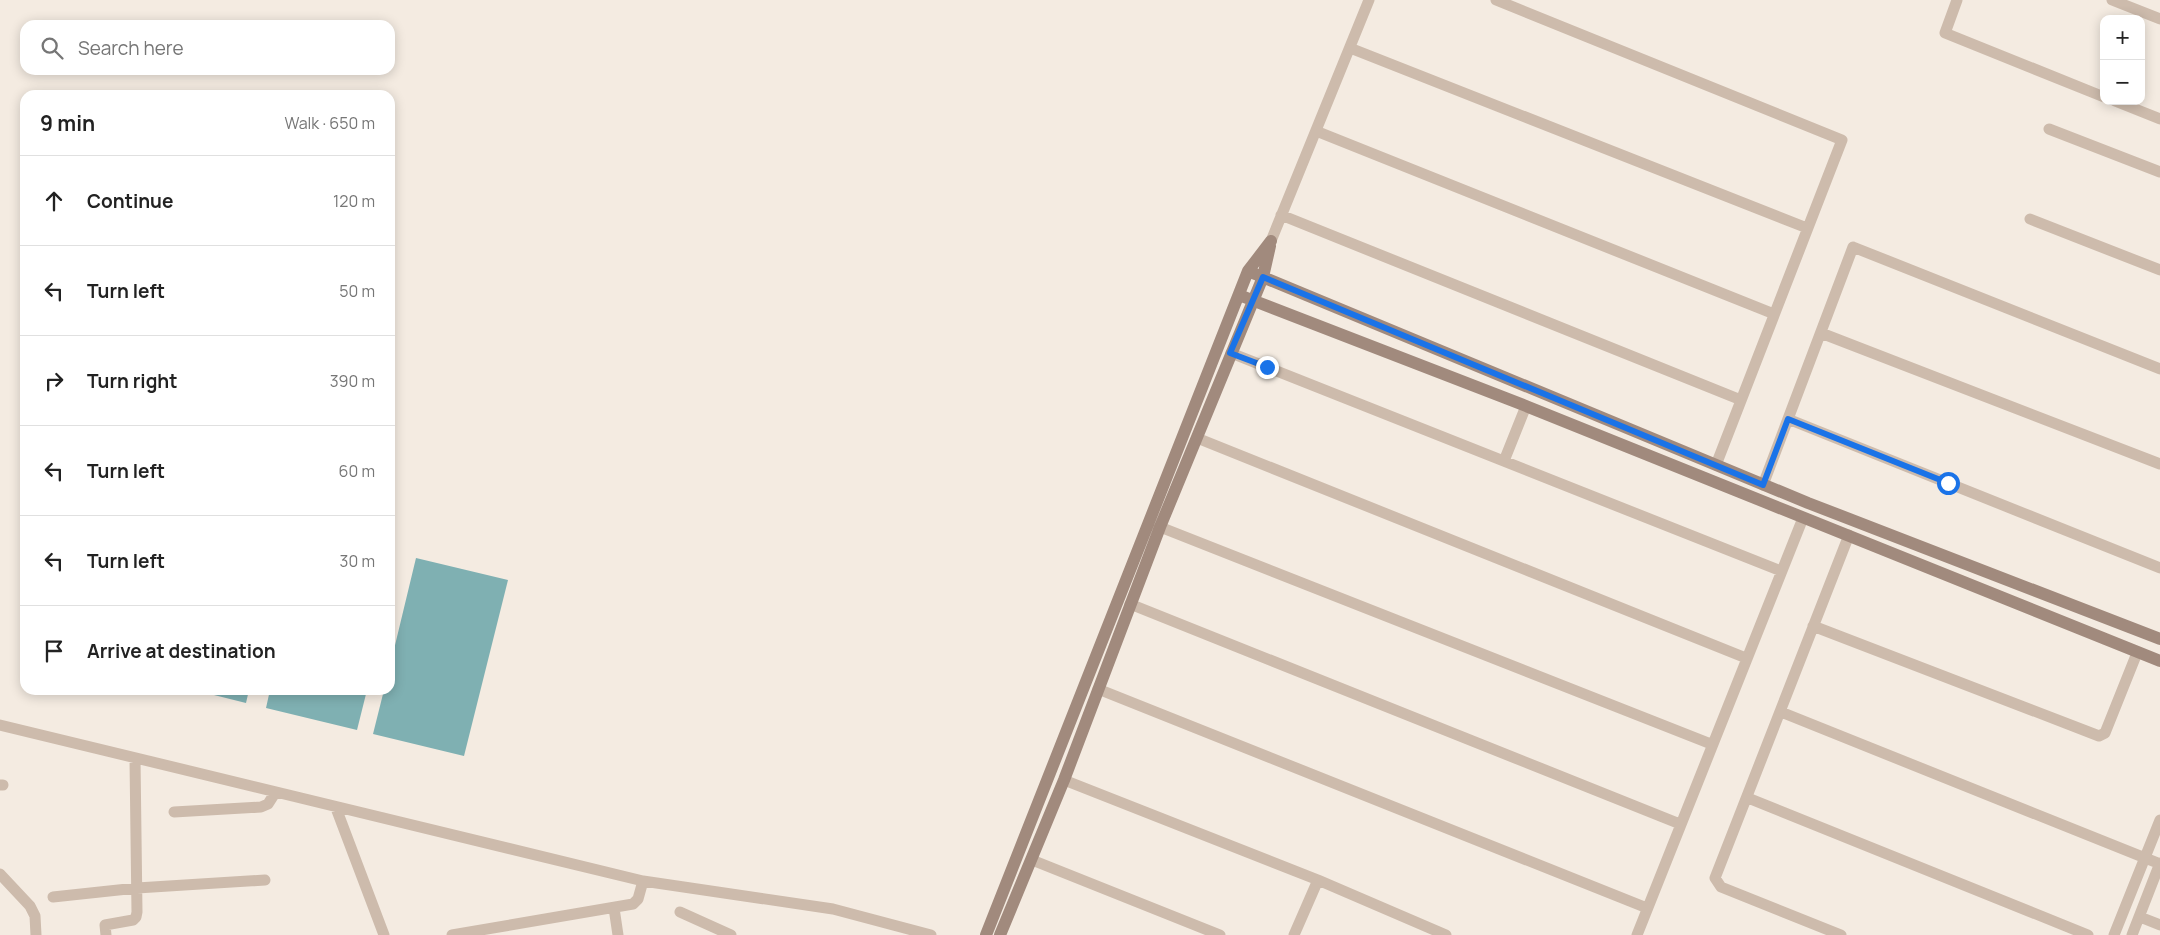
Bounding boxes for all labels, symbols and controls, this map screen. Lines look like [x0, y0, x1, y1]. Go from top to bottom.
map controls [2100, 15, 2145, 105]
button: + [2100, 15, 2145, 60]
search box [20, 20, 395, 75]
icon: search [38, 34, 66, 62]
text: Search here [78, 35, 184, 61]
button: − [2100, 60, 2145, 105]
text: 9 min [40, 109, 95, 137]
text: Walk · 650 m [284, 112, 375, 134]
icon: ahead [40, 187, 68, 215]
text: Continue [87, 188, 173, 214]
text: 120 m [333, 190, 375, 212]
icon: left [40, 277, 68, 305]
text: Turn left [87, 278, 165, 304]
text: 50 m [339, 280, 375, 302]
route end [1256, 356, 1279, 379]
icon: right [40, 367, 68, 395]
text: Turn right [87, 368, 177, 394]
text: 390 m [330, 370, 375, 392]
icon: left [40, 457, 68, 485]
text: Turn left [87, 458, 165, 484]
text: 60 m [339, 460, 375, 482]
route start [1937, 472, 1960, 495]
icon: left [40, 547, 68, 575]
text: Turn left [87, 548, 165, 574]
text: 30 m [340, 550, 375, 572]
icon: arrive [40, 637, 68, 665]
text: Arrive at destination [87, 638, 276, 664]

